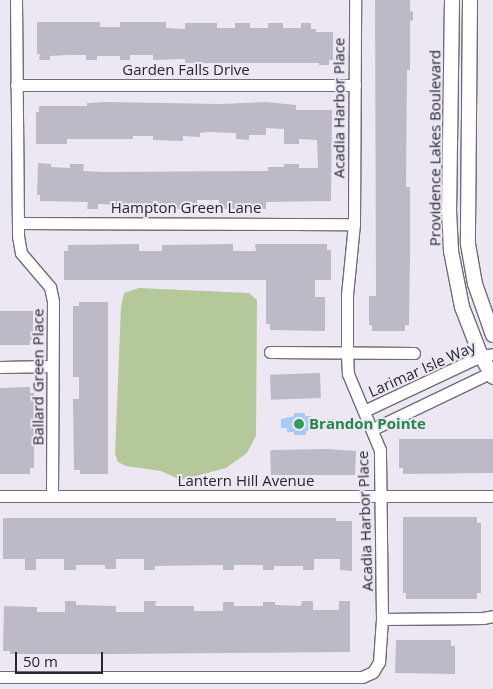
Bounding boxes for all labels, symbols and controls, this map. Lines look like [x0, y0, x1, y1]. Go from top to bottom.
street label: Acadia Harbor Place [330, 38, 348, 178]
street label: Providence Lakes Boulevard [426, 50, 444, 246]
street label: Garden Falls Drive [122, 61, 250, 79]
street label: Hampton Green Lane [111, 199, 261, 217]
street label: Ballard Green Place [29, 309, 47, 445]
street label: Larimar Isle Way [366, 337, 478, 401]
place label: Brandon Pointe [309, 415, 426, 433]
marker: Brandon Pointe [293, 418, 305, 430]
street label: Acadia Harbor Place [354, 450, 376, 592]
street label: Lantern Hill Avenue [178, 472, 314, 490]
scale bar [18, 642, 105, 674]
text: 50 m [23, 651, 58, 671]

